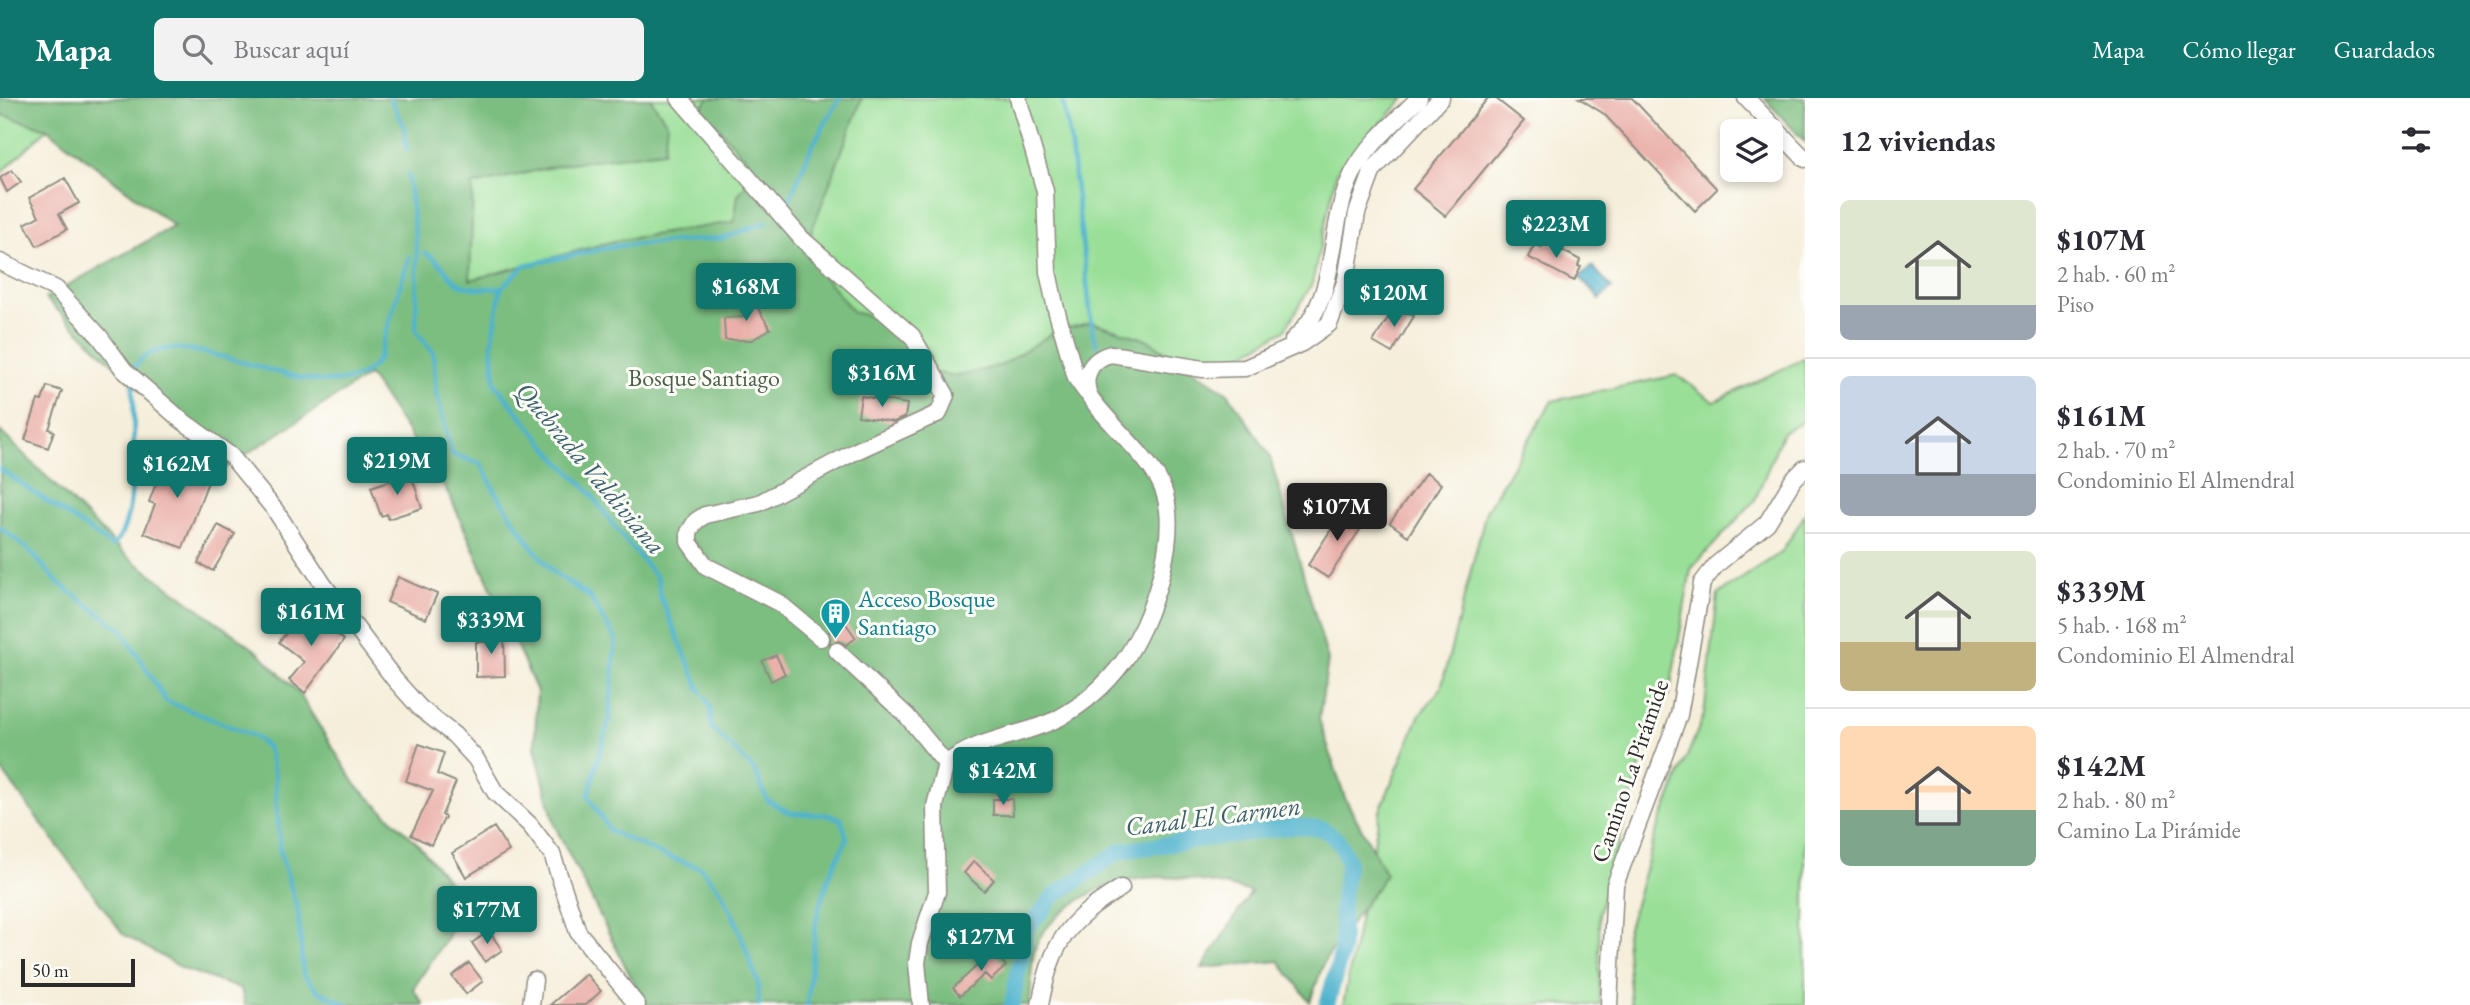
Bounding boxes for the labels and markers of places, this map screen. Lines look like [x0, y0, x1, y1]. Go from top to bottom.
pin: $223M [1507, 200, 1605, 260]
pin: $168M [697, 264, 795, 323]
pin: $120M [1345, 270, 1443, 329]
pin: $316M [833, 350, 931, 409]
pin: $219M [348, 438, 446, 497]
pin: $162M [128, 440, 226, 500]
pin: $107M [1288, 484, 1386, 543]
place label: Acceso Bosque Santiago [857, 583, 995, 642]
pin: $161M [262, 588, 360, 648]
pin: $339M [442, 596, 540, 656]
building icon: Acceso Bosque Santiago [818, 596, 852, 640]
pin: $142M [954, 748, 1052, 807]
pin: $177M [438, 886, 536, 946]
pin: $127M [932, 914, 1030, 973]

